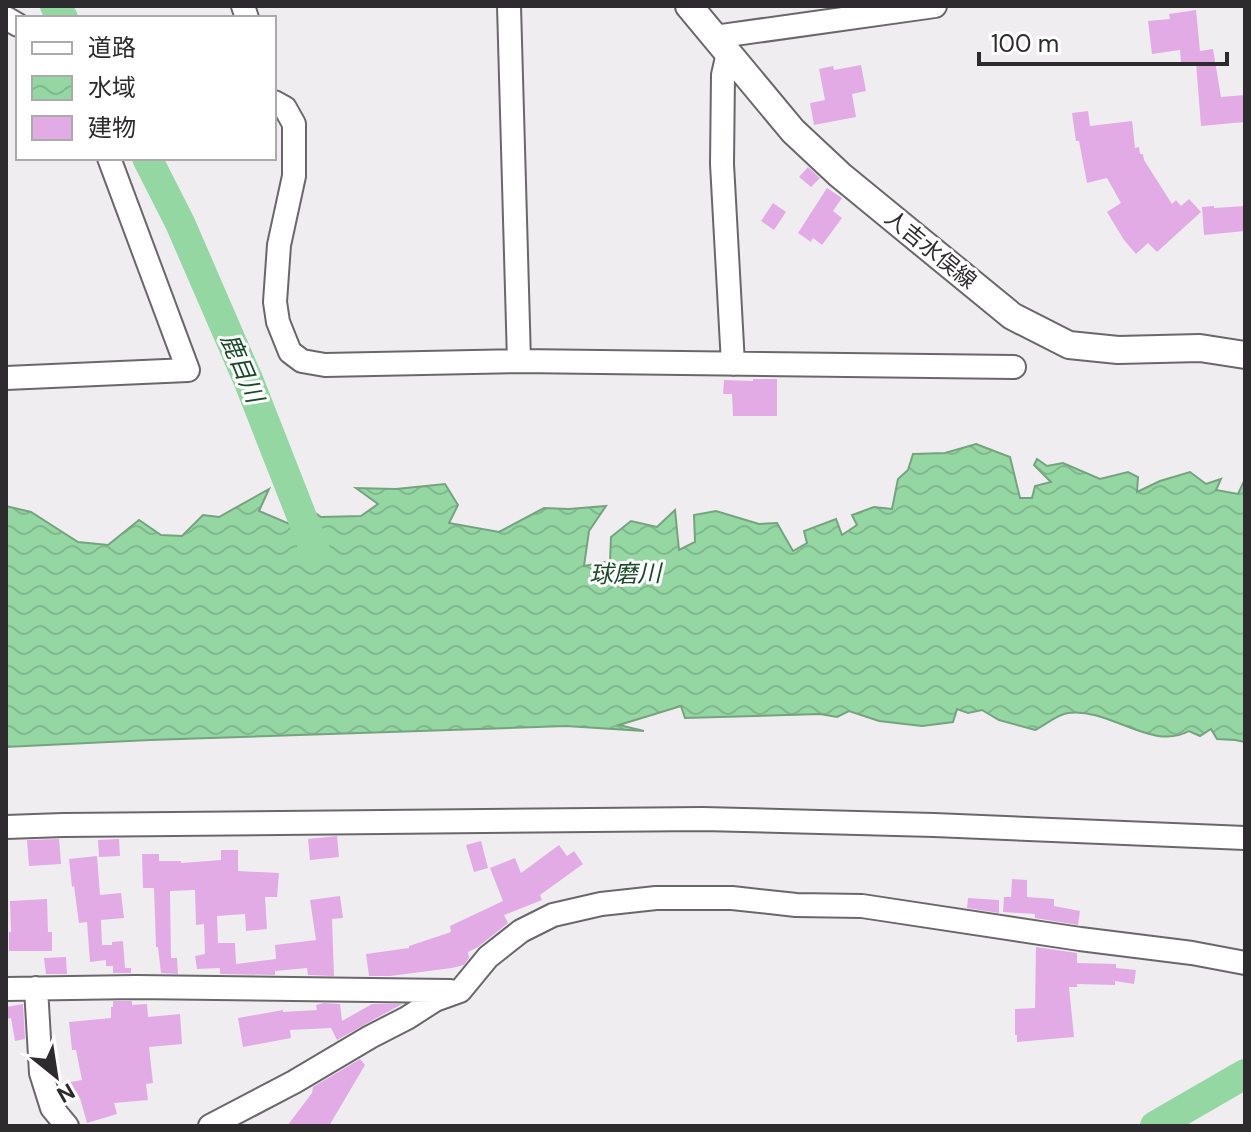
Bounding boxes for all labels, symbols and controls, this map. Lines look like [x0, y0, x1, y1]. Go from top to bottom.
legend [16, 16, 276, 160]
scale bar [979, 16, 1227, 66]
text: 100 m [991, 28, 1059, 59]
text: 道路 [88, 32, 136, 63]
text: 水域 [88, 72, 136, 103]
text: 建物 [88, 112, 136, 143]
street label: 人吉水俣線 [879, 204, 983, 295]
water label: 鹿目川 [214, 329, 272, 410]
water label: 球磨川 [589, 557, 664, 590]
north arrow [16, 1036, 96, 1116]
text: N [52, 1076, 80, 1109]

